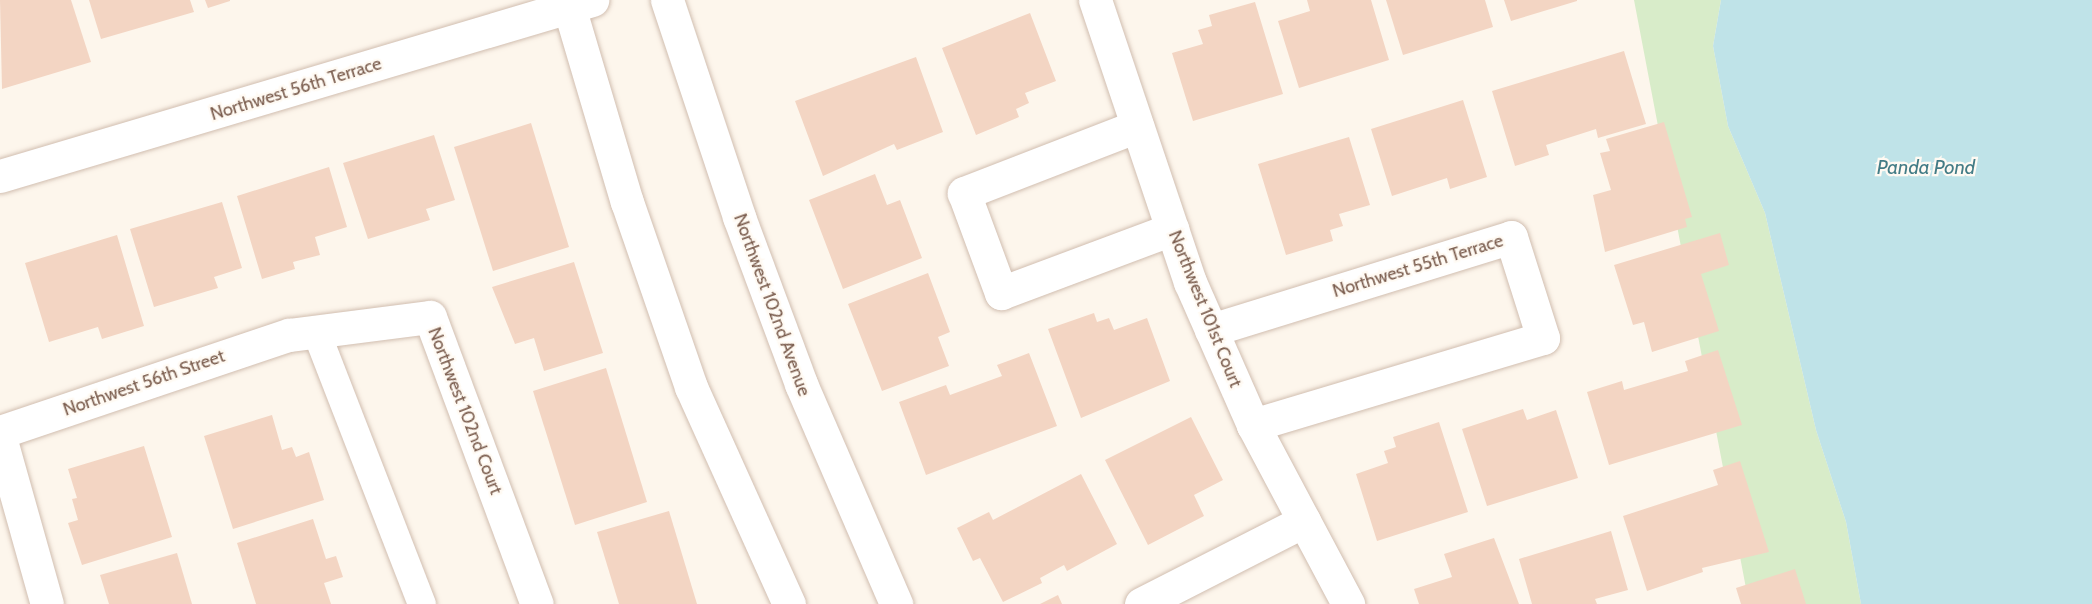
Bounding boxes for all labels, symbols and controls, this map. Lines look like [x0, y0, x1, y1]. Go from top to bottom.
street label: Northwest 56th Terrace [208, 53, 384, 125]
water label: Panda Pond [1877, 155, 1975, 179]
street label: Northwest 102nd Avenue [729, 211, 815, 399]
street label: Northwest 101st Court [1164, 227, 1246, 391]
street label: Northwest 55th Terrace [1330, 230, 1506, 302]
street label: Northwest 102nd Court [423, 324, 507, 498]
street label: Northwest 56th Street [60, 345, 228, 421]

